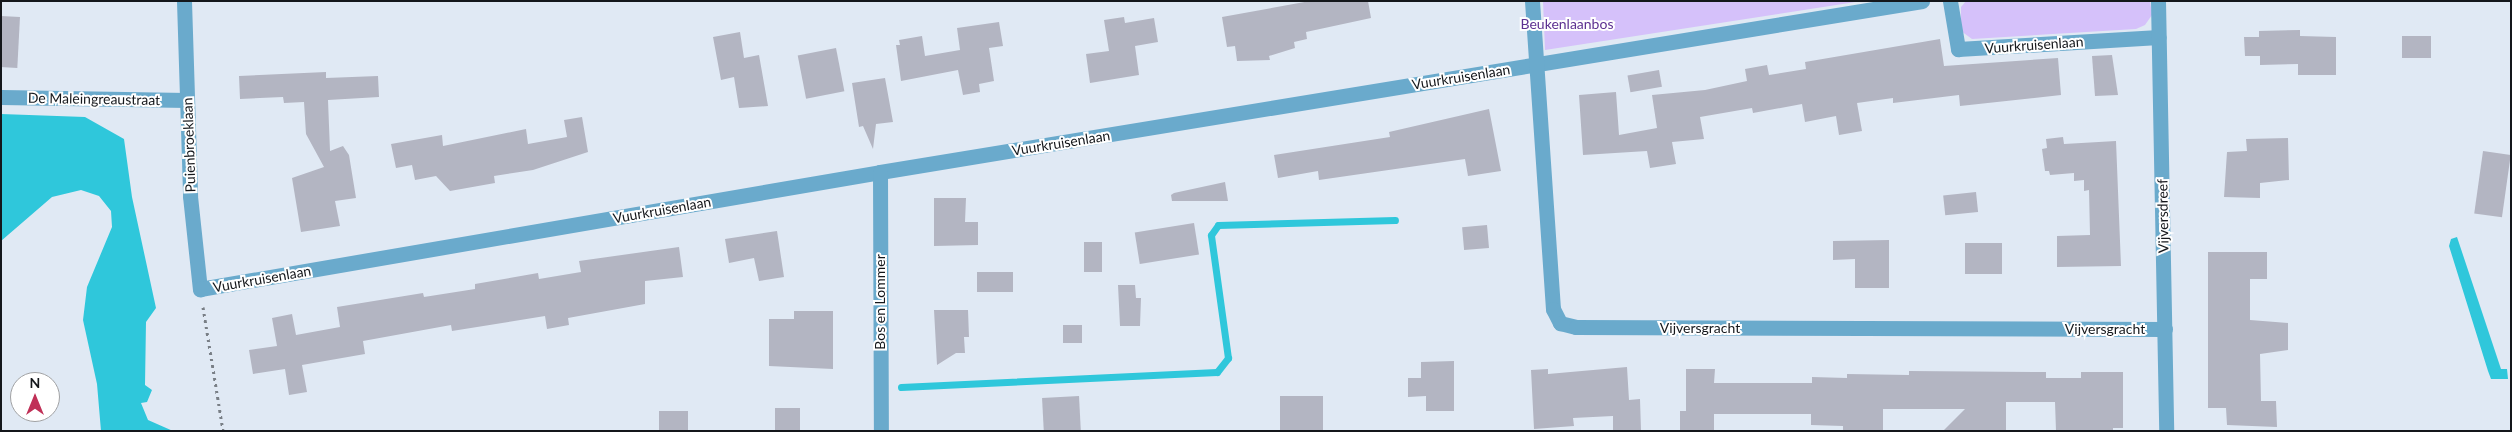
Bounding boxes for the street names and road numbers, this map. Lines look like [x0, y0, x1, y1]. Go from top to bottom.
street label: Vuurkruisenlaan [1984, 33, 2084, 57]
street label: Vuurkruisenlaan [1411, 61, 1511, 93]
street label: De Maleingreaustraat [28, 89, 160, 109]
street label: Puienbroeklaan [179, 97, 199, 193]
street label: Vuurkruisenlaan [1011, 127, 1111, 159]
street label: Vijversdreef [2154, 179, 2172, 253]
street label: Vuurkruisenlaan [612, 193, 712, 227]
street label: Bos en Lommer [872, 254, 888, 350]
street label: Vuurkruisenlaan [212, 262, 312, 296]
street label: Vijversgracht [1660, 320, 1740, 336]
street label: Vijversgracht [2065, 321, 2145, 337]

